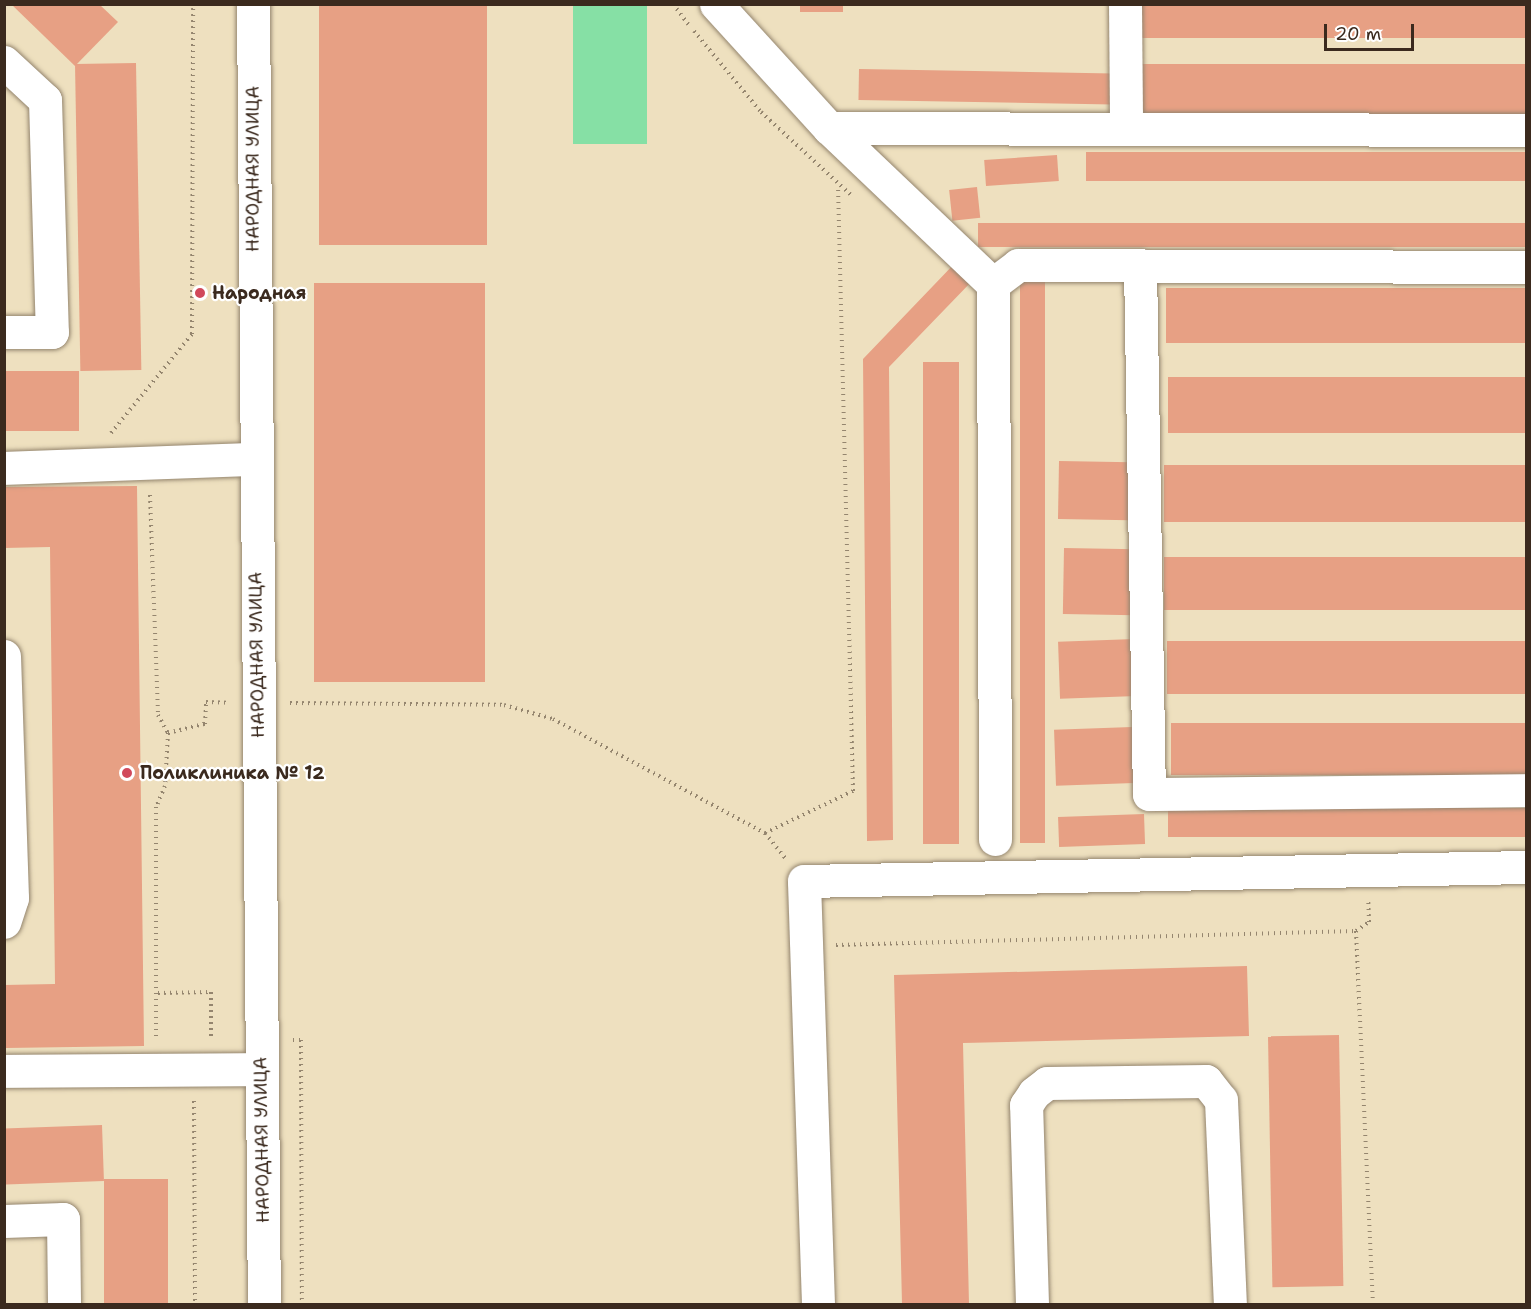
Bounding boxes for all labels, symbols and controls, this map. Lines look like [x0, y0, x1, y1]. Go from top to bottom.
scale bar [1327, 12, 1417, 50]
text: 20 m [1335, 22, 1381, 46]
street label: НАРОДНАЯ УЛИЦА [242, 86, 264, 252]
place label: Народная [212, 282, 306, 304]
marker: Народная [193, 286, 207, 300]
street label: НАРОДНАЯ УЛИЦА [245, 572, 269, 738]
place label: Поликлиника № 12 [140, 762, 325, 784]
marker: Поликлиника № 12 [118, 764, 136, 782]
street label: НАРОДНАЯ УЛИЦА [250, 1057, 274, 1223]

